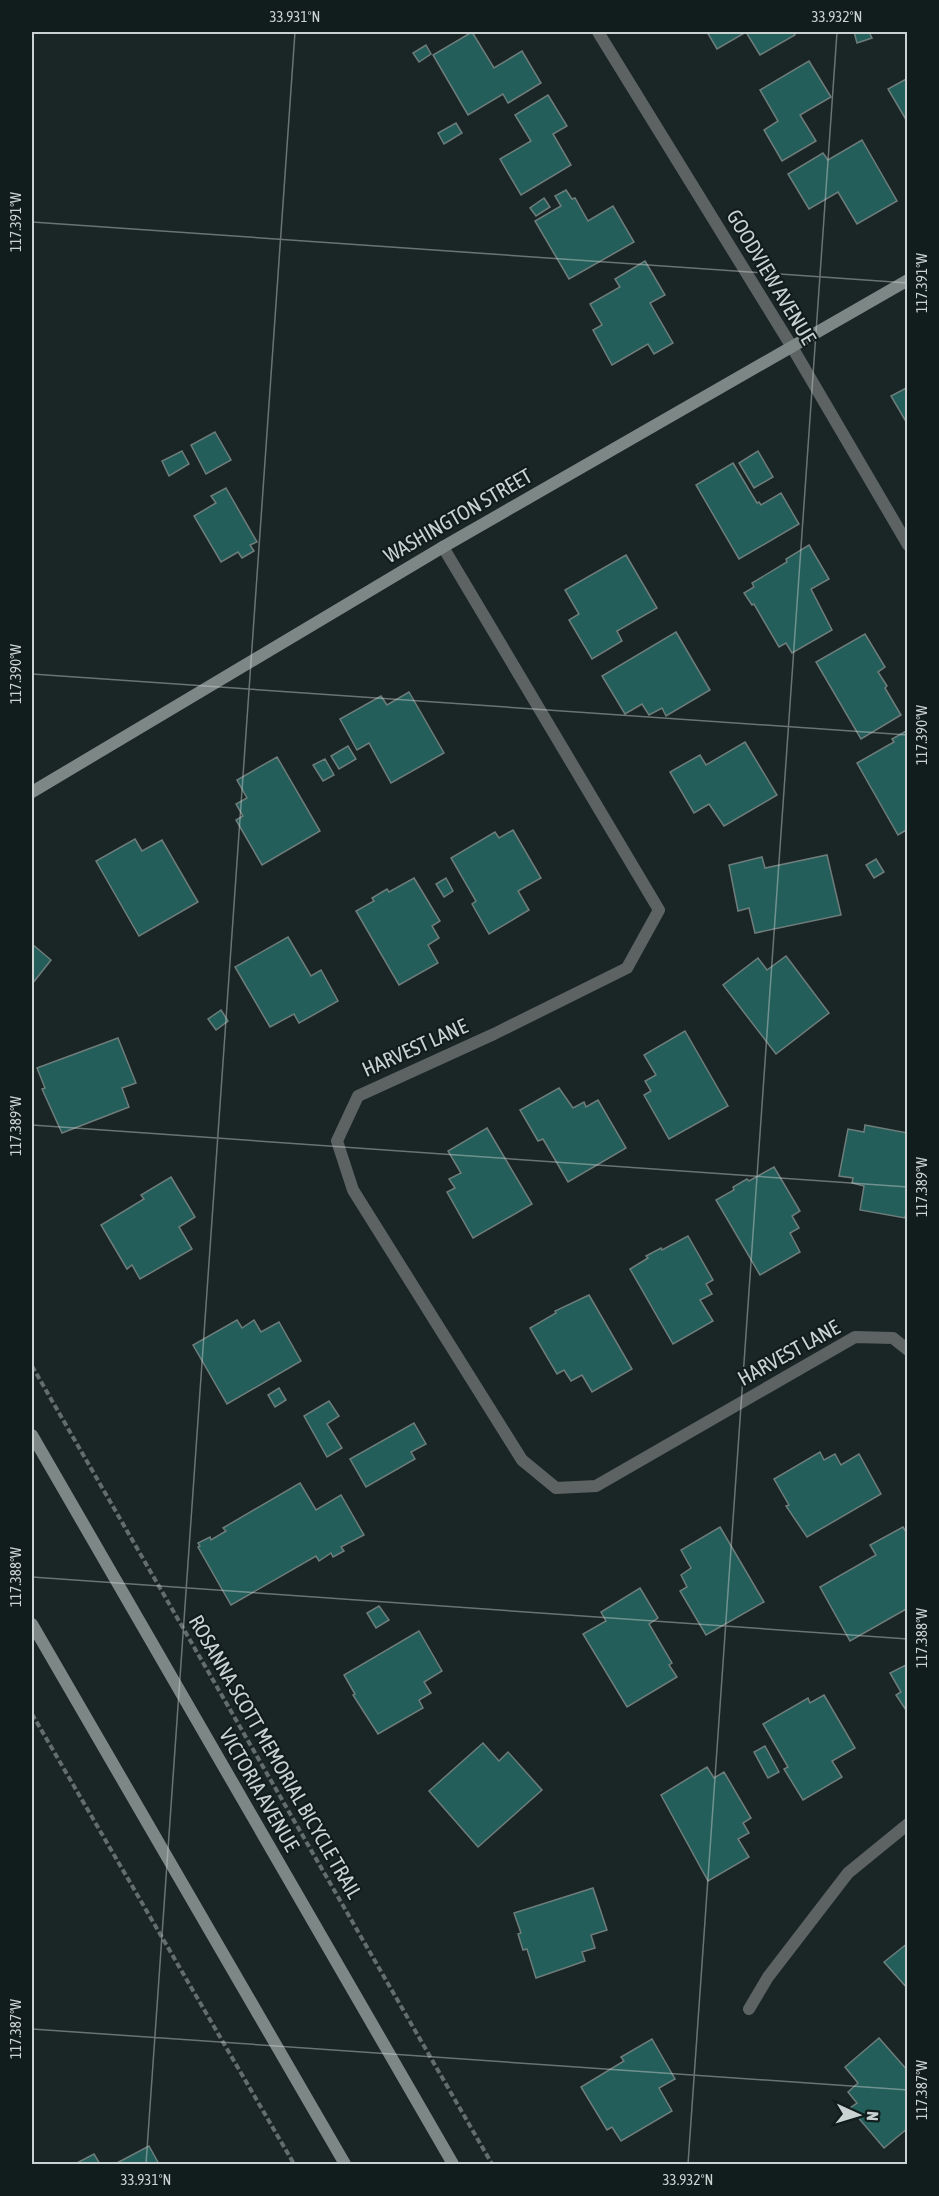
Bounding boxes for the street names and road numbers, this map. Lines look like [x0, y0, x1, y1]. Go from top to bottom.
street label: GOODVIEW AVENUE [722, 205, 822, 348]
street label: WASHINGTON STREET [379, 463, 536, 567]
street label: HARVEST LANE [358, 1013, 471, 1081]
street label: HARVEST LANE [733, 1314, 844, 1390]
street label: ROSANNA SCOTT MEMORIAL BICYCLE TRAIL [185, 1610, 367, 1903]
street label: VICTORIA AVENUE [215, 1724, 305, 1855]

